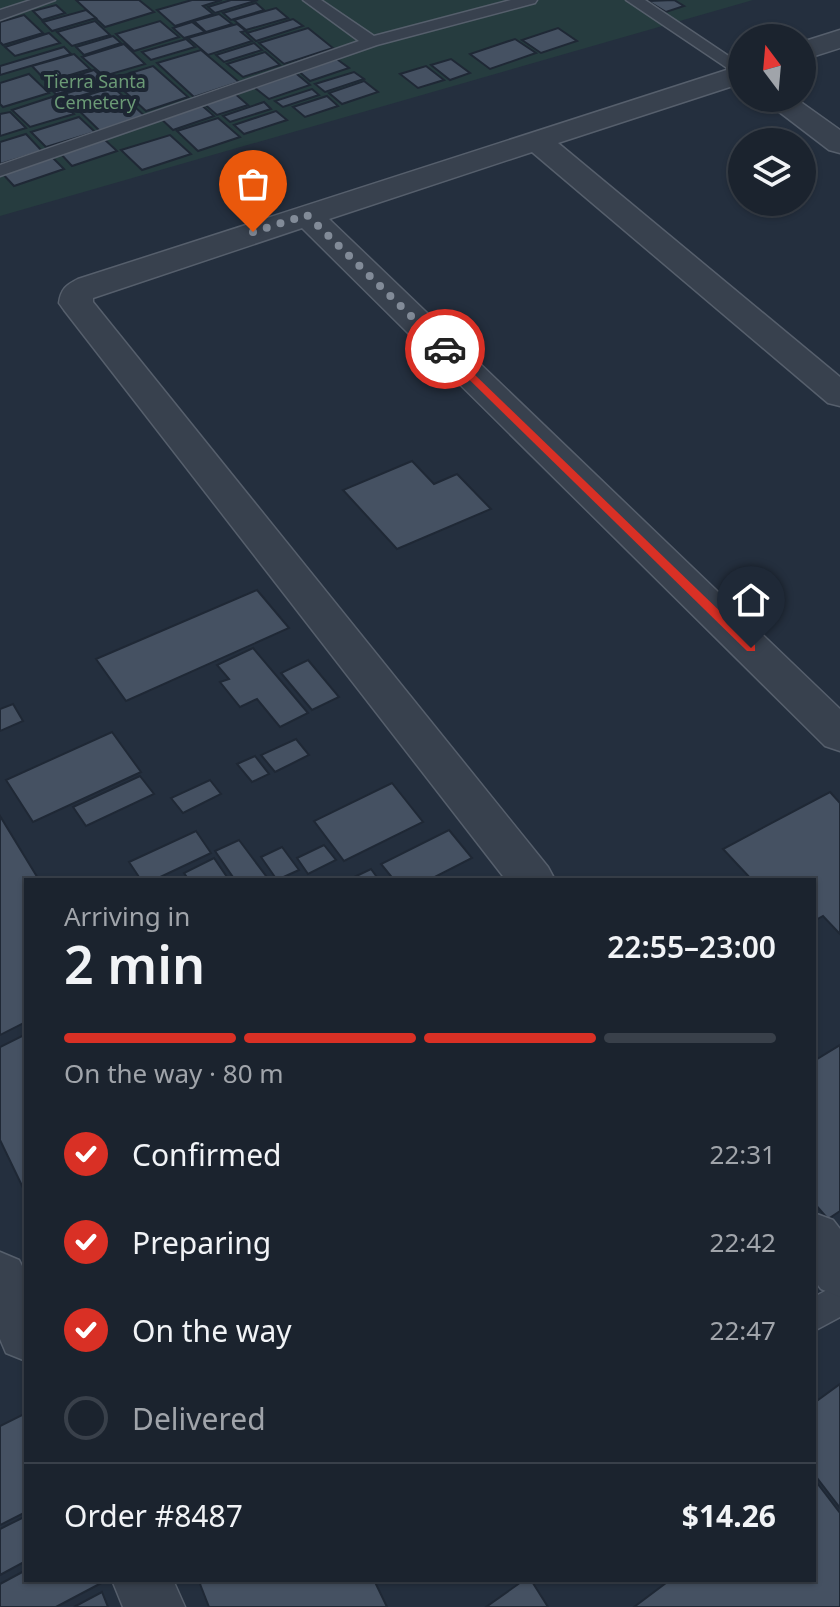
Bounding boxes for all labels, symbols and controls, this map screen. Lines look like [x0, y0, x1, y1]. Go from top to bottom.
north arrow [728, 24, 816, 112]
map controls [728, 24, 816, 216]
park label: Tierra Santa Cemetery [44, 69, 146, 114]
button: layers [728, 128, 816, 216]
pin [219, 150, 287, 232]
icon: bag [231, 162, 275, 206]
courier [405, 309, 485, 389]
icon: car [423, 327, 467, 371]
pin [717, 566, 785, 648]
icon: home [729, 578, 773, 622]
text: Arriving in [64, 898, 190, 934]
text: 22:55–23:00 [607, 926, 776, 967]
text: 2 min [64, 928, 205, 999]
text: On the way · 80 m [64, 1055, 284, 1091]
icon: check [64, 1132, 108, 1176]
text: Confirmed [132, 1134, 282, 1175]
text: 22:31 [710, 1136, 776, 1172]
icon: check [64, 1220, 108, 1264]
text: Preparing [132, 1222, 271, 1263]
text: 22:42 [710, 1224, 776, 1260]
icon: check [64, 1308, 108, 1352]
text: On the way [132, 1310, 292, 1351]
text: 22:47 [710, 1312, 776, 1348]
text: Delivered [132, 1398, 266, 1439]
text: Order #8487 [64, 1495, 243, 1536]
text: $14.26 [682, 1495, 776, 1536]

